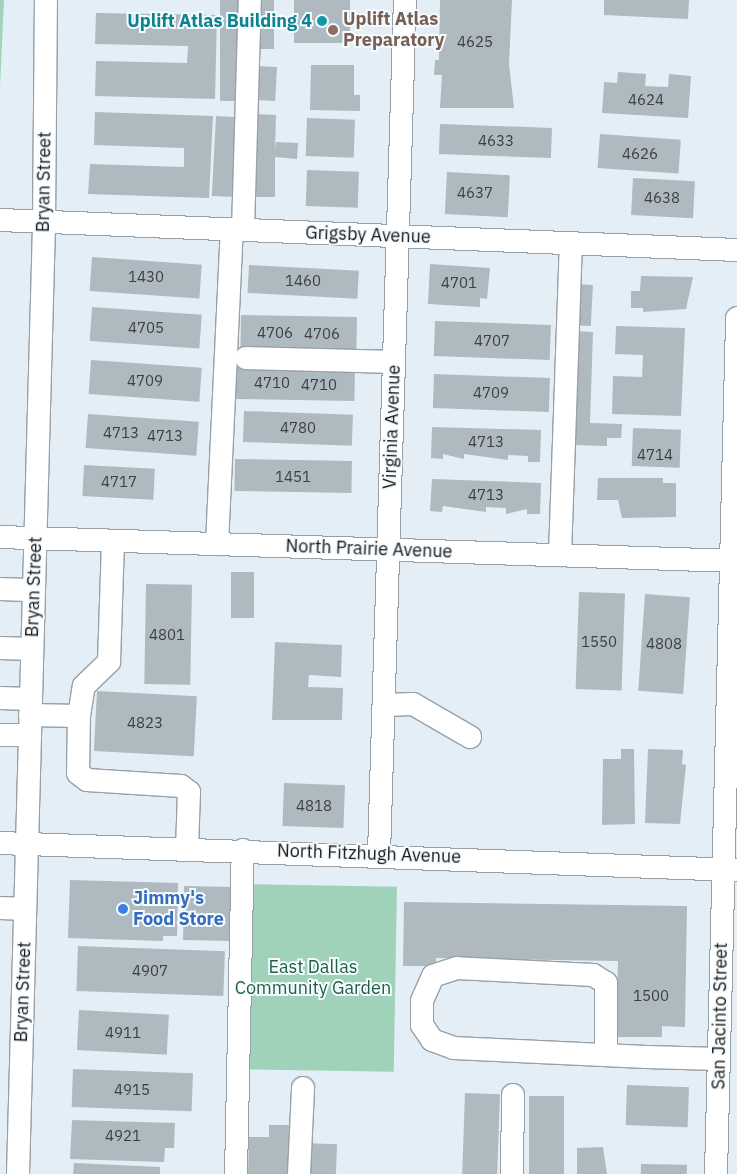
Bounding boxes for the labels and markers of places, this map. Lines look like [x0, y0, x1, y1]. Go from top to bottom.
place label: Uplift Atlas Preparatory [343, 9, 444, 52]
place label: Uplift Atlas Building 4 [127, 10, 312, 32]
marker: Uplift Atlas Building 4 [316, 15, 328, 27]
marker: Uplift Atlas Preparatory [327, 24, 339, 36]
place label: Jimmy's Food Store [133, 888, 224, 931]
marker: Jimmy's Food Store [117, 903, 129, 915]

